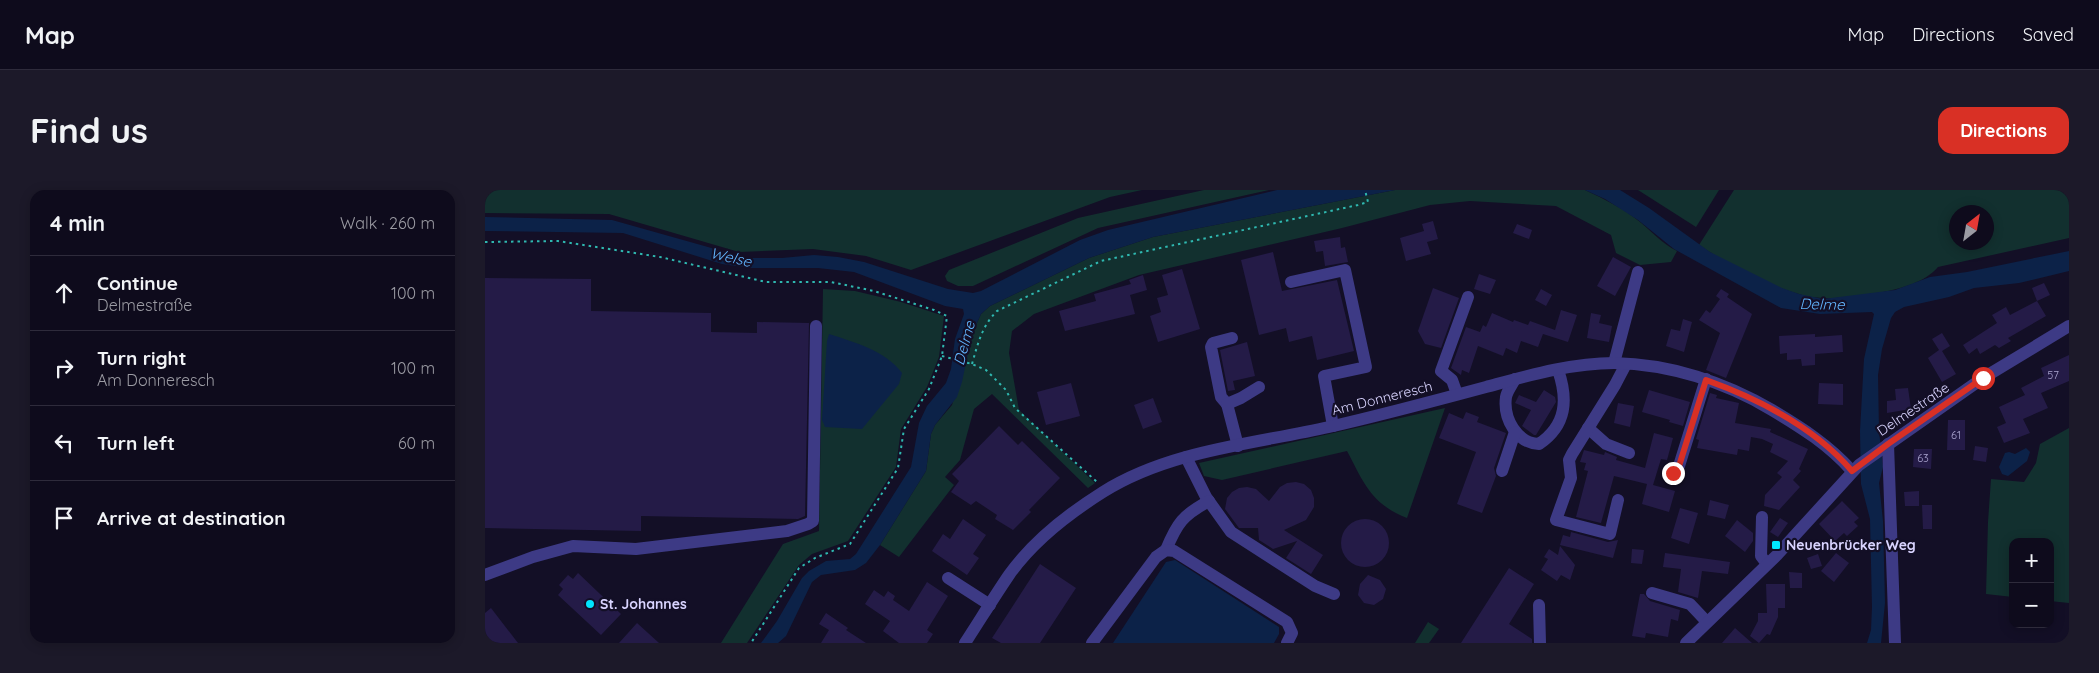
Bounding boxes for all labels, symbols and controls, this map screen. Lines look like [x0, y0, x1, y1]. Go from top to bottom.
text: Map [25, 20, 75, 50]
text: Map [1847, 23, 1884, 46]
text: Directions [1912, 23, 1995, 46]
text: Saved [2023, 23, 2074, 46]
button: Directions [1938, 107, 2069, 154]
text: Find us [30, 108, 148, 152]
north arrow [1949, 205, 1994, 250]
text: 4 min [50, 210, 105, 236]
text: Walk · 260 m [340, 213, 435, 233]
water label: Welse [709, 243, 754, 271]
text: Continue [97, 271, 178, 295]
icon: ahead [50, 279, 78, 307]
text: 100 m [391, 283, 435, 303]
water label: Delme [1799, 294, 1845, 314]
text: Delmestraße [97, 295, 192, 315]
water label: Delme [949, 318, 979, 367]
text: Turn right [97, 346, 186, 370]
icon: right [50, 354, 78, 382]
text: 100 m [391, 358, 435, 378]
route start [1972, 367, 1995, 390]
house number: 57 [2047, 368, 2059, 382]
text: Am Donneresch [97, 370, 215, 390]
street label: Am Donneresch [1330, 377, 1434, 419]
street label: Delmestraße [1873, 378, 1953, 440]
house number: 61 [1951, 428, 1961, 442]
icon: left [50, 429, 78, 457]
text: Turn left [97, 431, 175, 455]
text: 60 m [398, 433, 435, 453]
house number: 63 [1917, 451, 1929, 465]
route end [1662, 462, 1685, 485]
icon: arrive [50, 504, 78, 532]
text: Arrive at destination [97, 506, 286, 530]
place label: Neuenbrücker Weg [1786, 536, 1916, 554]
map controls [2009, 538, 2054, 628]
button: + [2009, 538, 2054, 583]
marker: Neuenbrücker Weg [1770, 539, 1782, 551]
button: − [2009, 583, 2054, 628]
place label: St. Johannes [600, 595, 687, 613]
marker: St. Johannes [584, 598, 596, 610]

